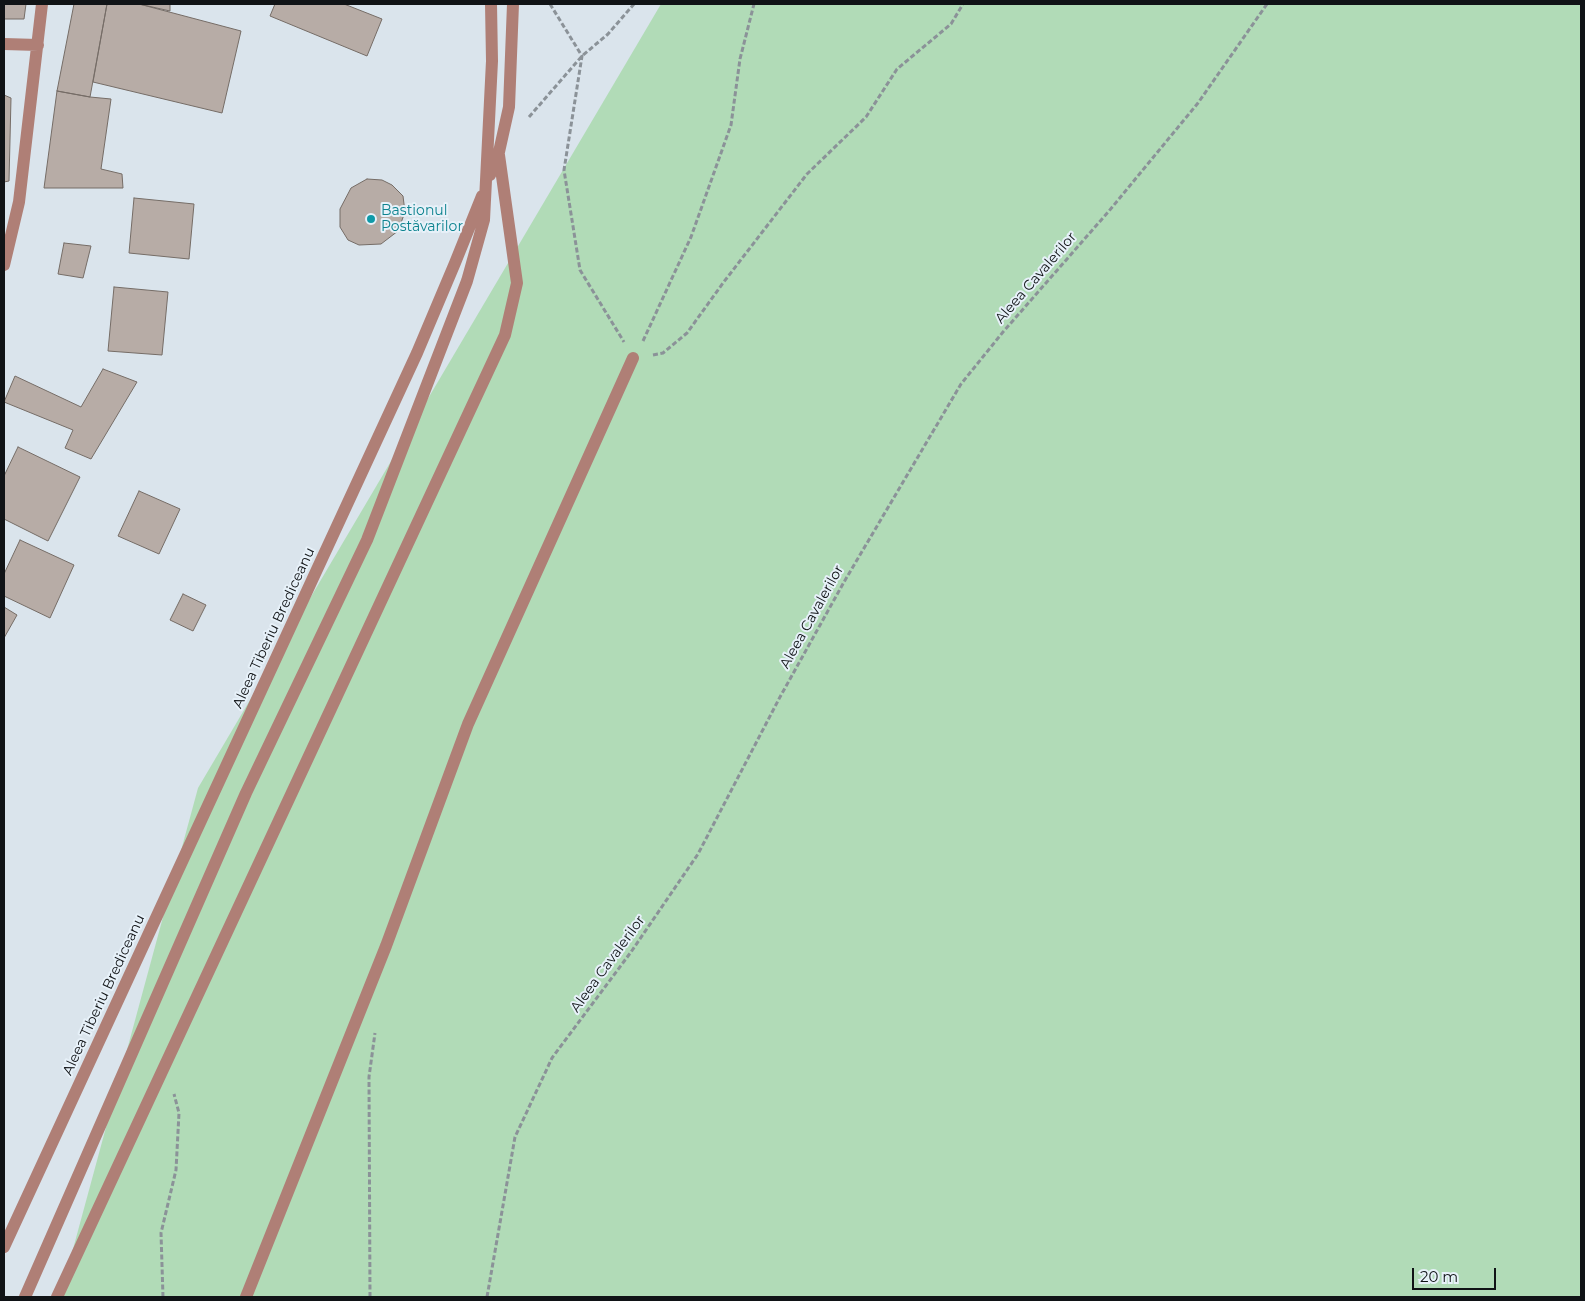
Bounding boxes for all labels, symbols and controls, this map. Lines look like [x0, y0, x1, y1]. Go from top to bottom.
place label: Bastionul Postăvarilor [381, 203, 463, 236]
marker: Bastionul Postăvarilor [365, 213, 377, 225]
street label: Aleea Cavalerilor [992, 229, 1080, 327]
street label: Aleea Tiberiu Brediceanu [229, 545, 319, 711]
street label: Aleea Cavalerilor [777, 562, 847, 672]
street label: Aleea Tiberiu Brediceanu [59, 912, 149, 1078]
street label: Aleea Cavalerilor [567, 912, 649, 1016]
scale bar [1415, 1258, 1499, 1290]
text: 20 m [1420, 1267, 1458, 1286]

